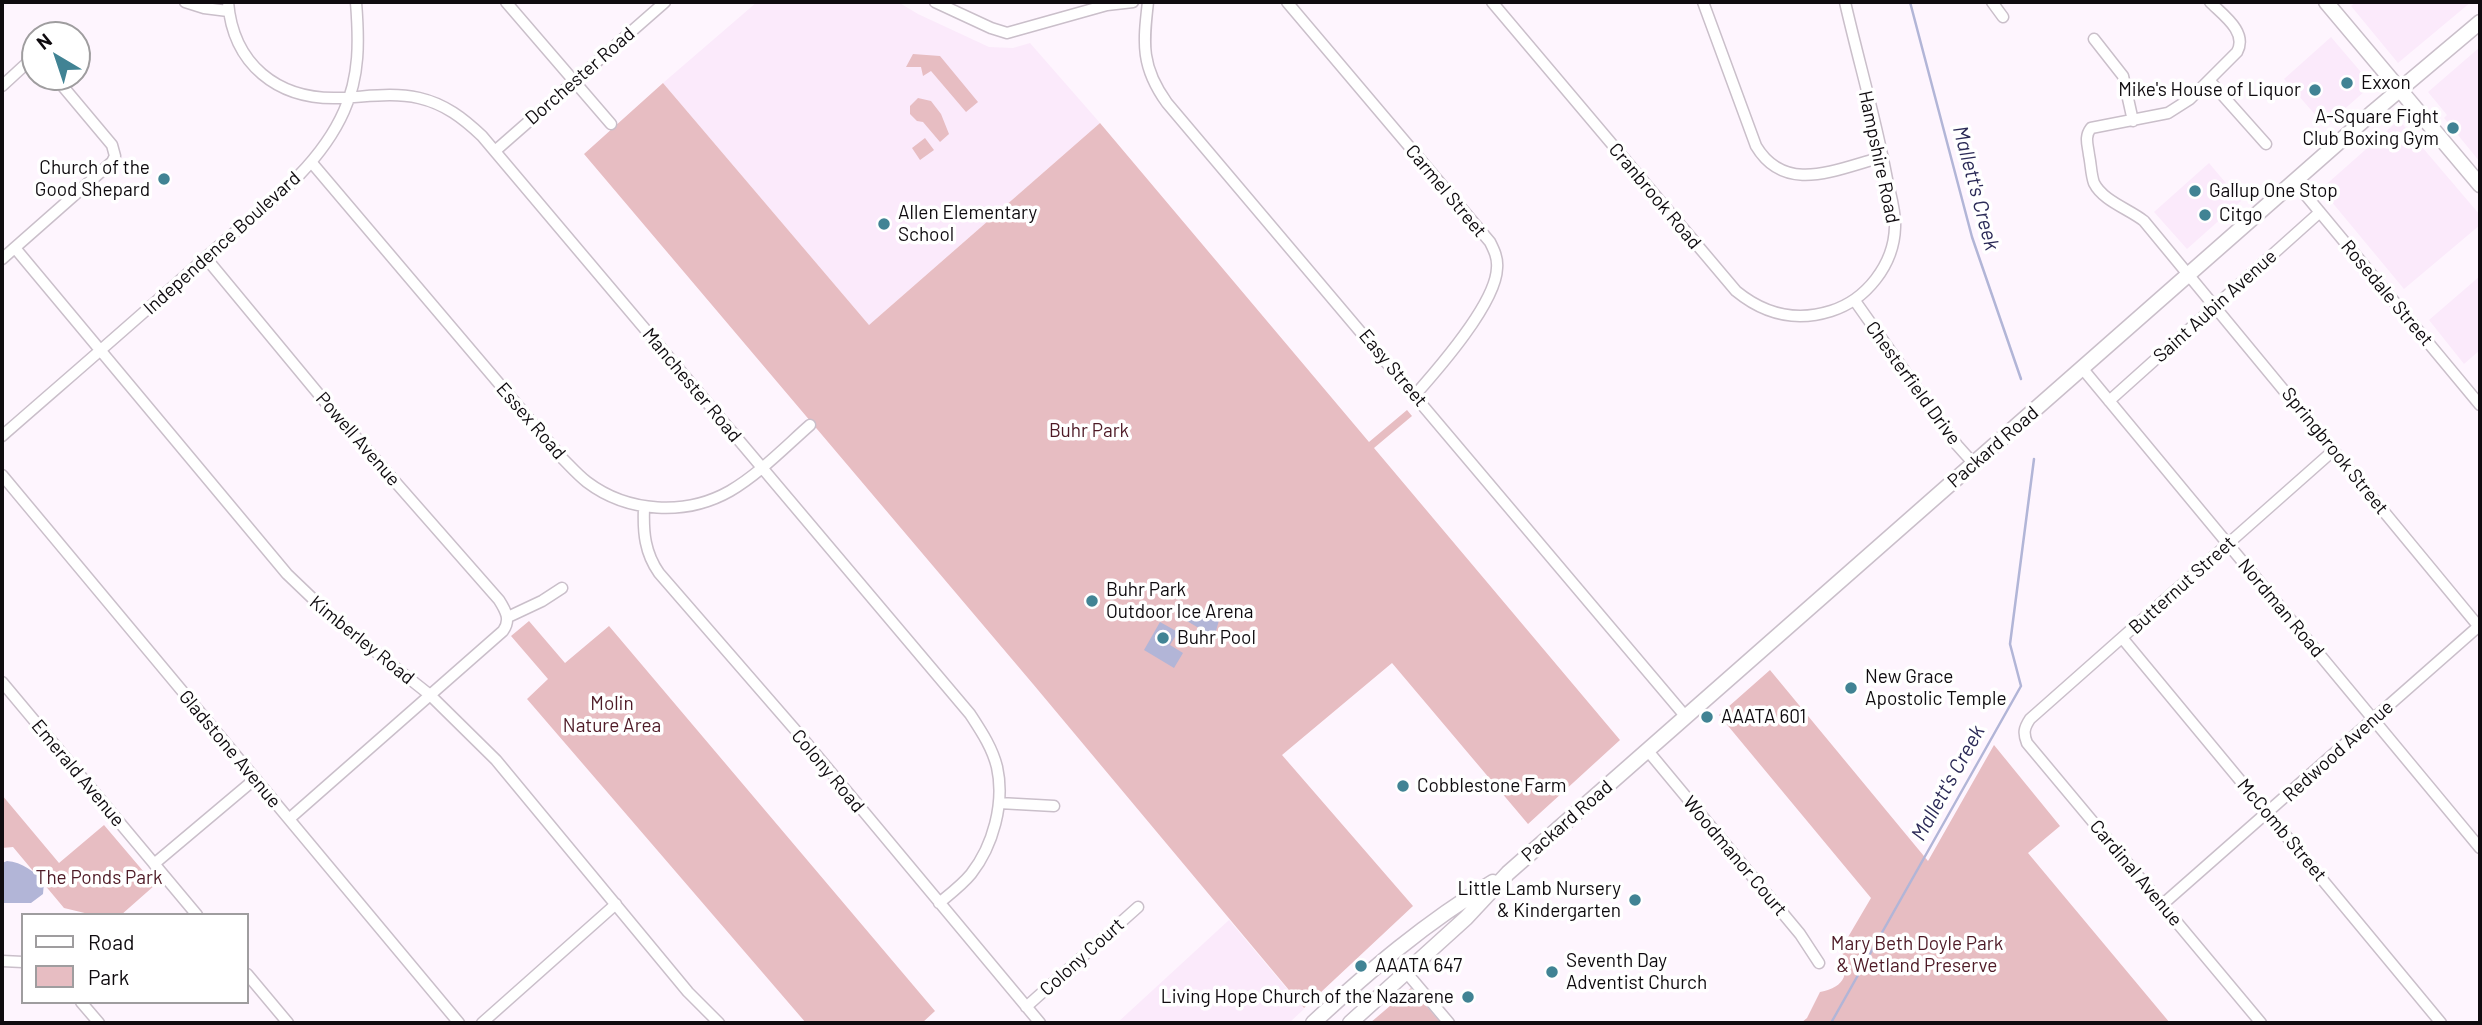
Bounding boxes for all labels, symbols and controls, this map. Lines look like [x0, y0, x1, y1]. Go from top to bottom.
north arrow [21, 21, 91, 91]
street label: Dorchester Road [521, 22, 639, 130]
text: N [32, 28, 56, 54]
place label: Exxon [2361, 72, 2411, 94]
marker: Exxon [2339, 75, 2355, 91]
place label: Mike's House of Liquor [2118, 79, 2301, 101]
marker: Mike's House of Liquor [2307, 82, 2323, 98]
street label: Hampshire Road [1854, 88, 1904, 226]
place label: A-Square Fight Club Boxing Gym [2302, 106, 2439, 150]
marker: A-Square Fight Club Boxing Gym [2445, 120, 2461, 136]
water label: Mallett's Creek [1947, 123, 2005, 253]
street label: Cranbrook Road [1604, 138, 1706, 254]
street label: Carmel Street [1401, 140, 1491, 242]
place label: Church of the Good Shepard [35, 157, 150, 201]
street label: Independence Boulevard [139, 167, 305, 319]
marker: Church of the Good Shepard [156, 171, 172, 187]
place label: Gallup One Stop [2209, 180, 2338, 202]
marker: Gallup One Stop [2187, 183, 2203, 199]
place label: Allen Elementary School [898, 202, 1037, 246]
place label: Citgo [2219, 204, 2263, 226]
marker: Citgo [2197, 207, 2213, 223]
marker: Allen Elementary School [876, 216, 892, 232]
street label: Rosedale Street [2336, 235, 2438, 351]
street label: Saint Aubin Avenue [2149, 245, 2281, 367]
street label: Chesterfield Drive [1861, 317, 1965, 449]
street label: Manchester Road [638, 323, 746, 447]
street label: Easy Street [1354, 325, 1432, 411]
street label: Essex Road [491, 378, 571, 464]
street label: Springbrook Street [2277, 383, 2393, 519]
street label: Powell Avenue [311, 387, 405, 491]
street label: Packard Road [1943, 401, 2043, 493]
park label: Buhr Park [1049, 420, 1129, 442]
street label: Butternut Street [2124, 531, 2240, 639]
street label: Nordman Road [2233, 554, 2329, 662]
place label: Buhr Park Outdoor Ice Arena [1106, 579, 1254, 623]
street label: Kimberley Road [305, 591, 419, 689]
marker: Buhr Park Outdoor Ice Arena [1084, 593, 1100, 609]
place label: Buhr Pool [1177, 627, 1256, 649]
marker: Buhr Pool [1155, 630, 1171, 646]
place label: New Grace Apostolic Temple [1865, 666, 2007, 710]
marker: New Grace Apostolic Temple [1843, 680, 1859, 696]
street label: Gladstone Avenue [174, 686, 286, 812]
park label: Molin Nature Area [563, 693, 661, 737]
street label: Redwood Avenue [2278, 695, 2398, 807]
place label: AAATA 601 [1721, 706, 1806, 728]
marker: AAATA 601 [1699, 709, 1715, 725]
street label: Emerald Avenue [27, 715, 129, 831]
water label: Mallett's Creek [1906, 721, 1990, 845]
street label: Colony Road [787, 725, 869, 817]
street label: McComb Street [2232, 774, 2332, 886]
place label: Cobblestone Farm [1417, 775, 1567, 797]
street label: Packard Road [1517, 775, 1617, 867]
marker: Cobblestone Farm [1395, 778, 1411, 794]
street label: Woodmanor Court [1678, 791, 1792, 921]
street label: Cardinal Avenue [2085, 815, 2187, 931]
park label: The Ponds Park [36, 867, 162, 889]
place label: Little Lamb Nursery & Kindergarten [1458, 878, 1621, 922]
marker: Little Lamb Nursery & Kindergarten [1627, 892, 1643, 908]
legend [21, 913, 248, 1004]
street label: Colony Court [1035, 913, 1129, 1001]
text: Road [88, 929, 134, 954]
park label: Mary Beth Doyle Park & Wetland Preserve [1831, 933, 2003, 977]
place label: Seventh Day Adventist Church [1566, 950, 1707, 994]
place label: AAATA 647 [1375, 955, 1462, 977]
marker: AAATA 647 [1353, 958, 1369, 974]
text: Park [88, 964, 129, 989]
marker: Seventh Day Adventist Church [1544, 964, 1560, 980]
place label: Living Hope Church of the Nazarene [1161, 986, 1454, 1008]
marker: Living Hope Church of the Nazarene [1460, 989, 1476, 1005]

